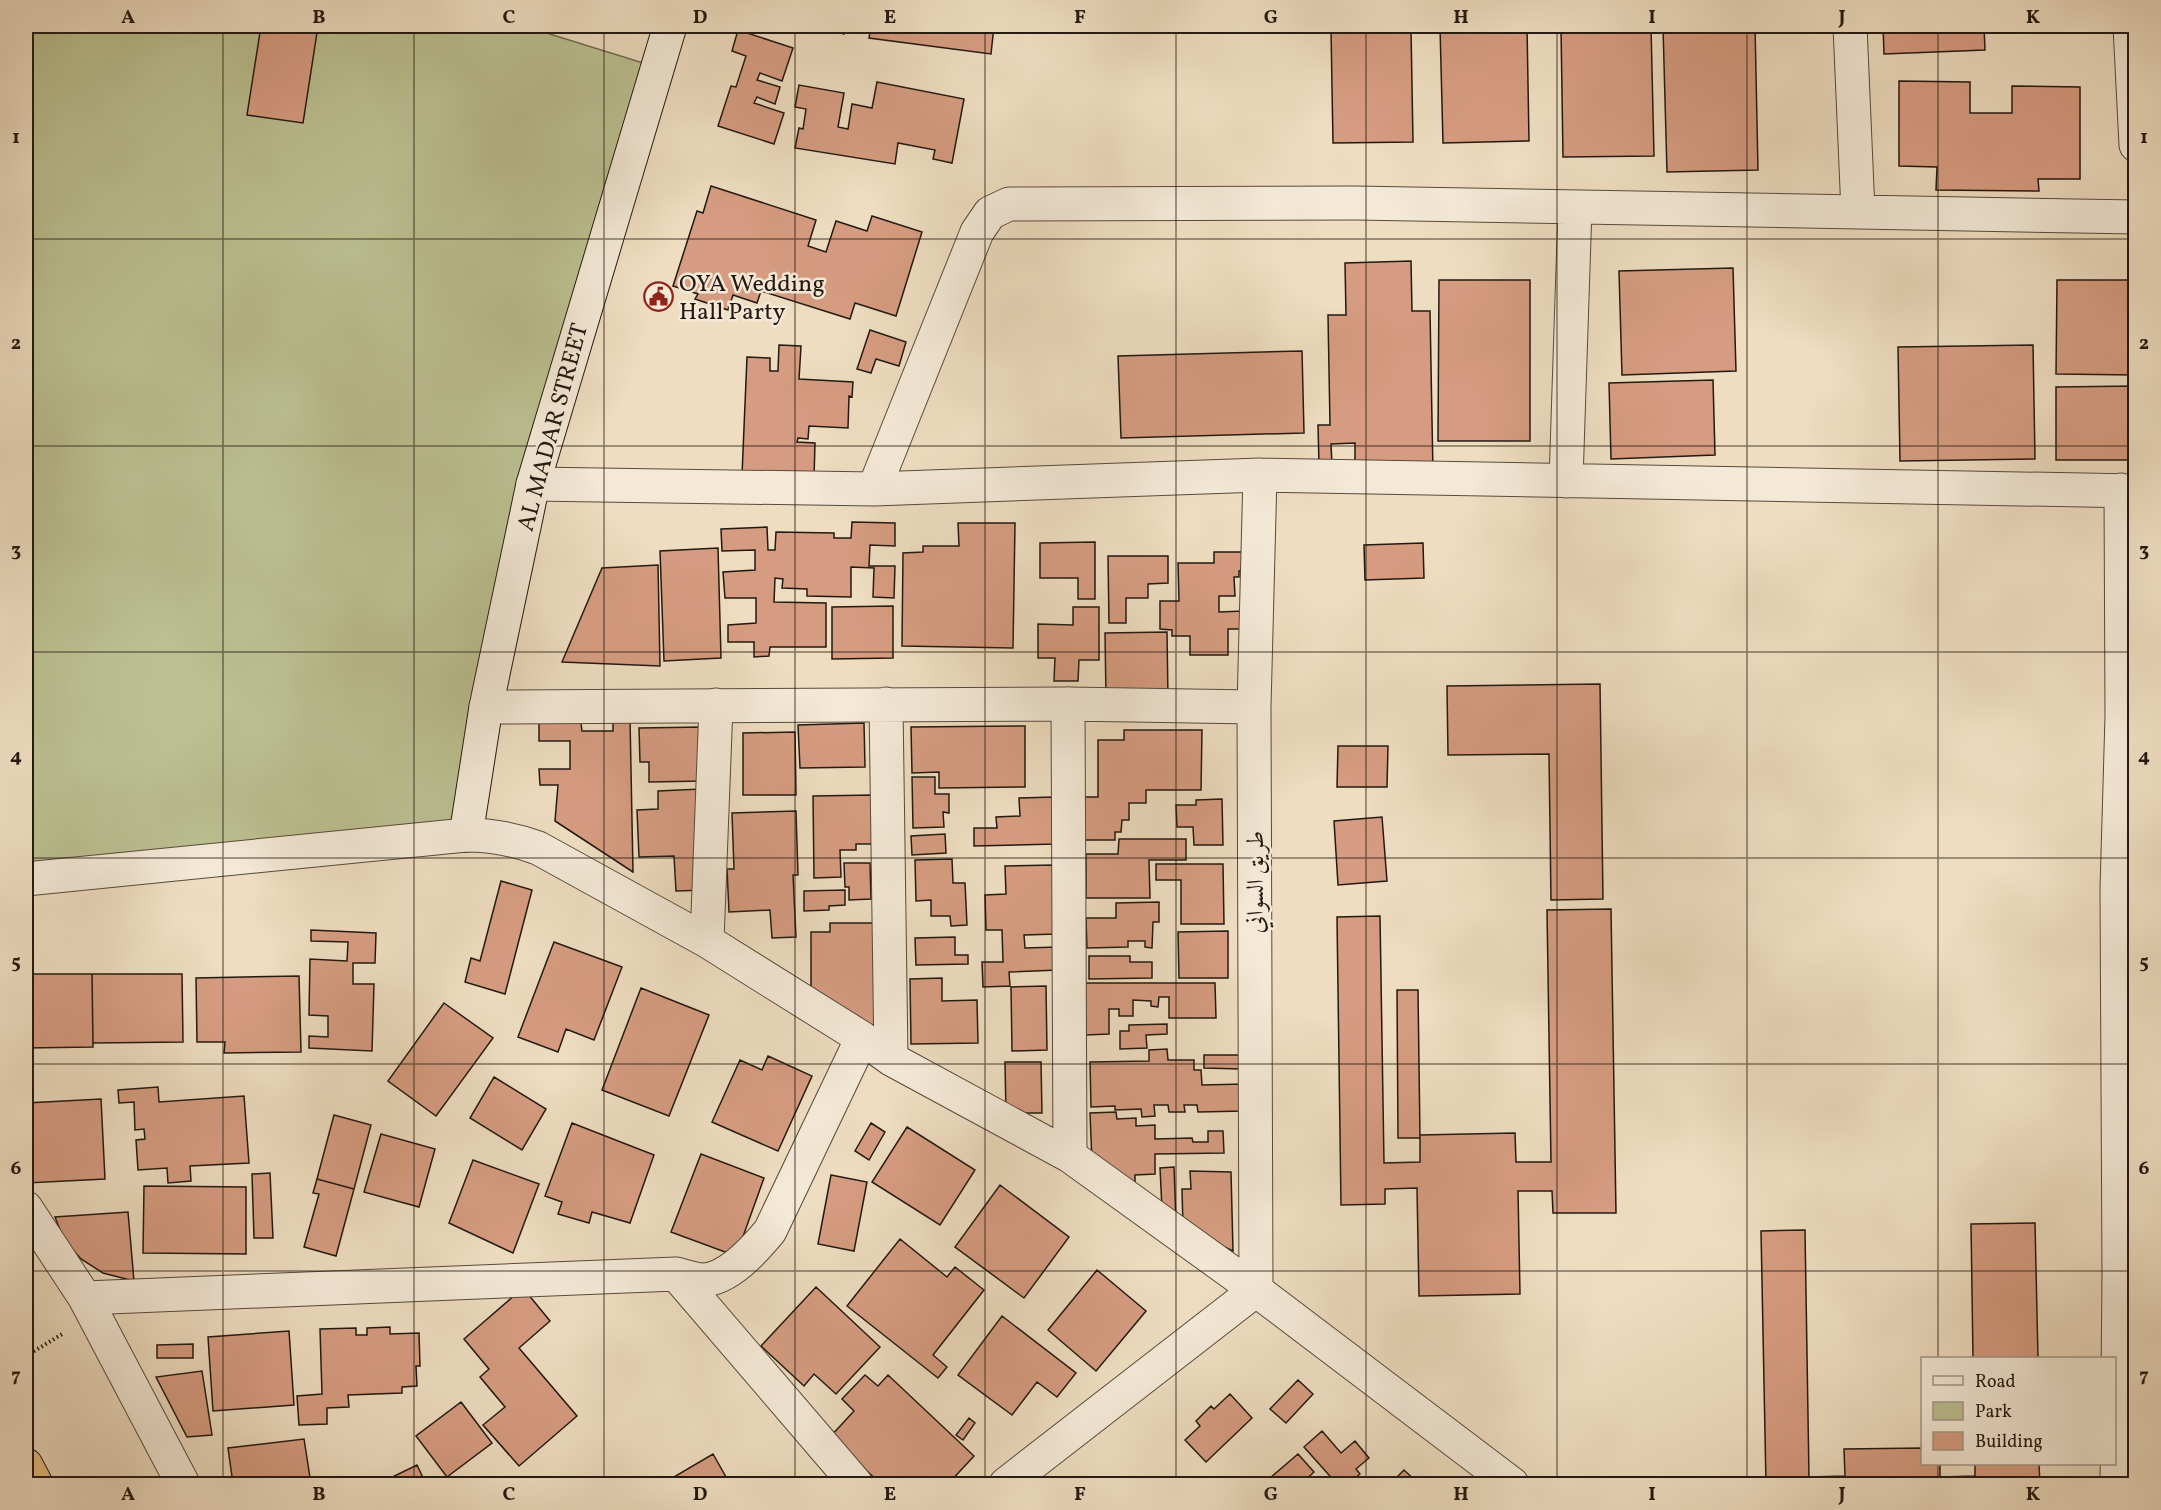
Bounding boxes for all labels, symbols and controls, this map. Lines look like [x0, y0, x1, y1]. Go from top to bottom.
text: A [121, 4, 135, 32]
text: B [312, 4, 326, 32]
text: C [503, 4, 516, 32]
text: D [693, 4, 707, 32]
text: E [884, 4, 896, 32]
text: F [1074, 4, 1086, 32]
text: G [1264, 4, 1278, 32]
text: H [1453, 4, 1469, 32]
text: I [1648, 4, 1656, 32]
text: J [1837, 4, 1846, 32]
text: K [2026, 4, 2041, 32]
text: 1 [12, 124, 20, 152]
text: 1 [2140, 124, 2148, 152]
place label: OYA Wedding Hall Party [679, 268, 825, 330]
public building icon: OYA Wedding Hall Party [642, 281, 674, 313]
street label: AL MADAR STREET [510, 320, 598, 535]
text: 2 [11, 330, 21, 358]
text: 2 [2139, 330, 2149, 358]
text: 3 [11, 537, 21, 565]
text: 3 [2139, 537, 2149, 565]
text: 4 [10, 743, 22, 771]
text: 4 [2138, 743, 2150, 771]
street label: طريق السواني [1240, 831, 1274, 933]
text: 5 [11, 949, 21, 977]
text: 5 [2139, 949, 2149, 977]
text: 6 [11, 1155, 22, 1183]
text: 6 [2139, 1155, 2150, 1183]
legend [1921, 1357, 2116, 1465]
text: 7 [11, 1362, 21, 1390]
text: 7 [2139, 1362, 2149, 1390]
text: Road [1975, 1370, 2016, 1395]
text: Park [1975, 1400, 2012, 1425]
text: Building [1975, 1430, 2043, 1455]
text: A [121, 1481, 135, 1509]
text: B [312, 1481, 326, 1509]
text: C [503, 1481, 516, 1509]
text: D [693, 1481, 707, 1509]
text: E [884, 1481, 896, 1509]
text: F [1074, 1481, 1086, 1509]
text: G [1264, 1481, 1278, 1509]
text: H [1453, 1481, 1469, 1509]
text: I [1648, 1481, 1656, 1509]
text: J [1837, 1481, 1846, 1509]
text: K [2026, 1481, 2041, 1509]

